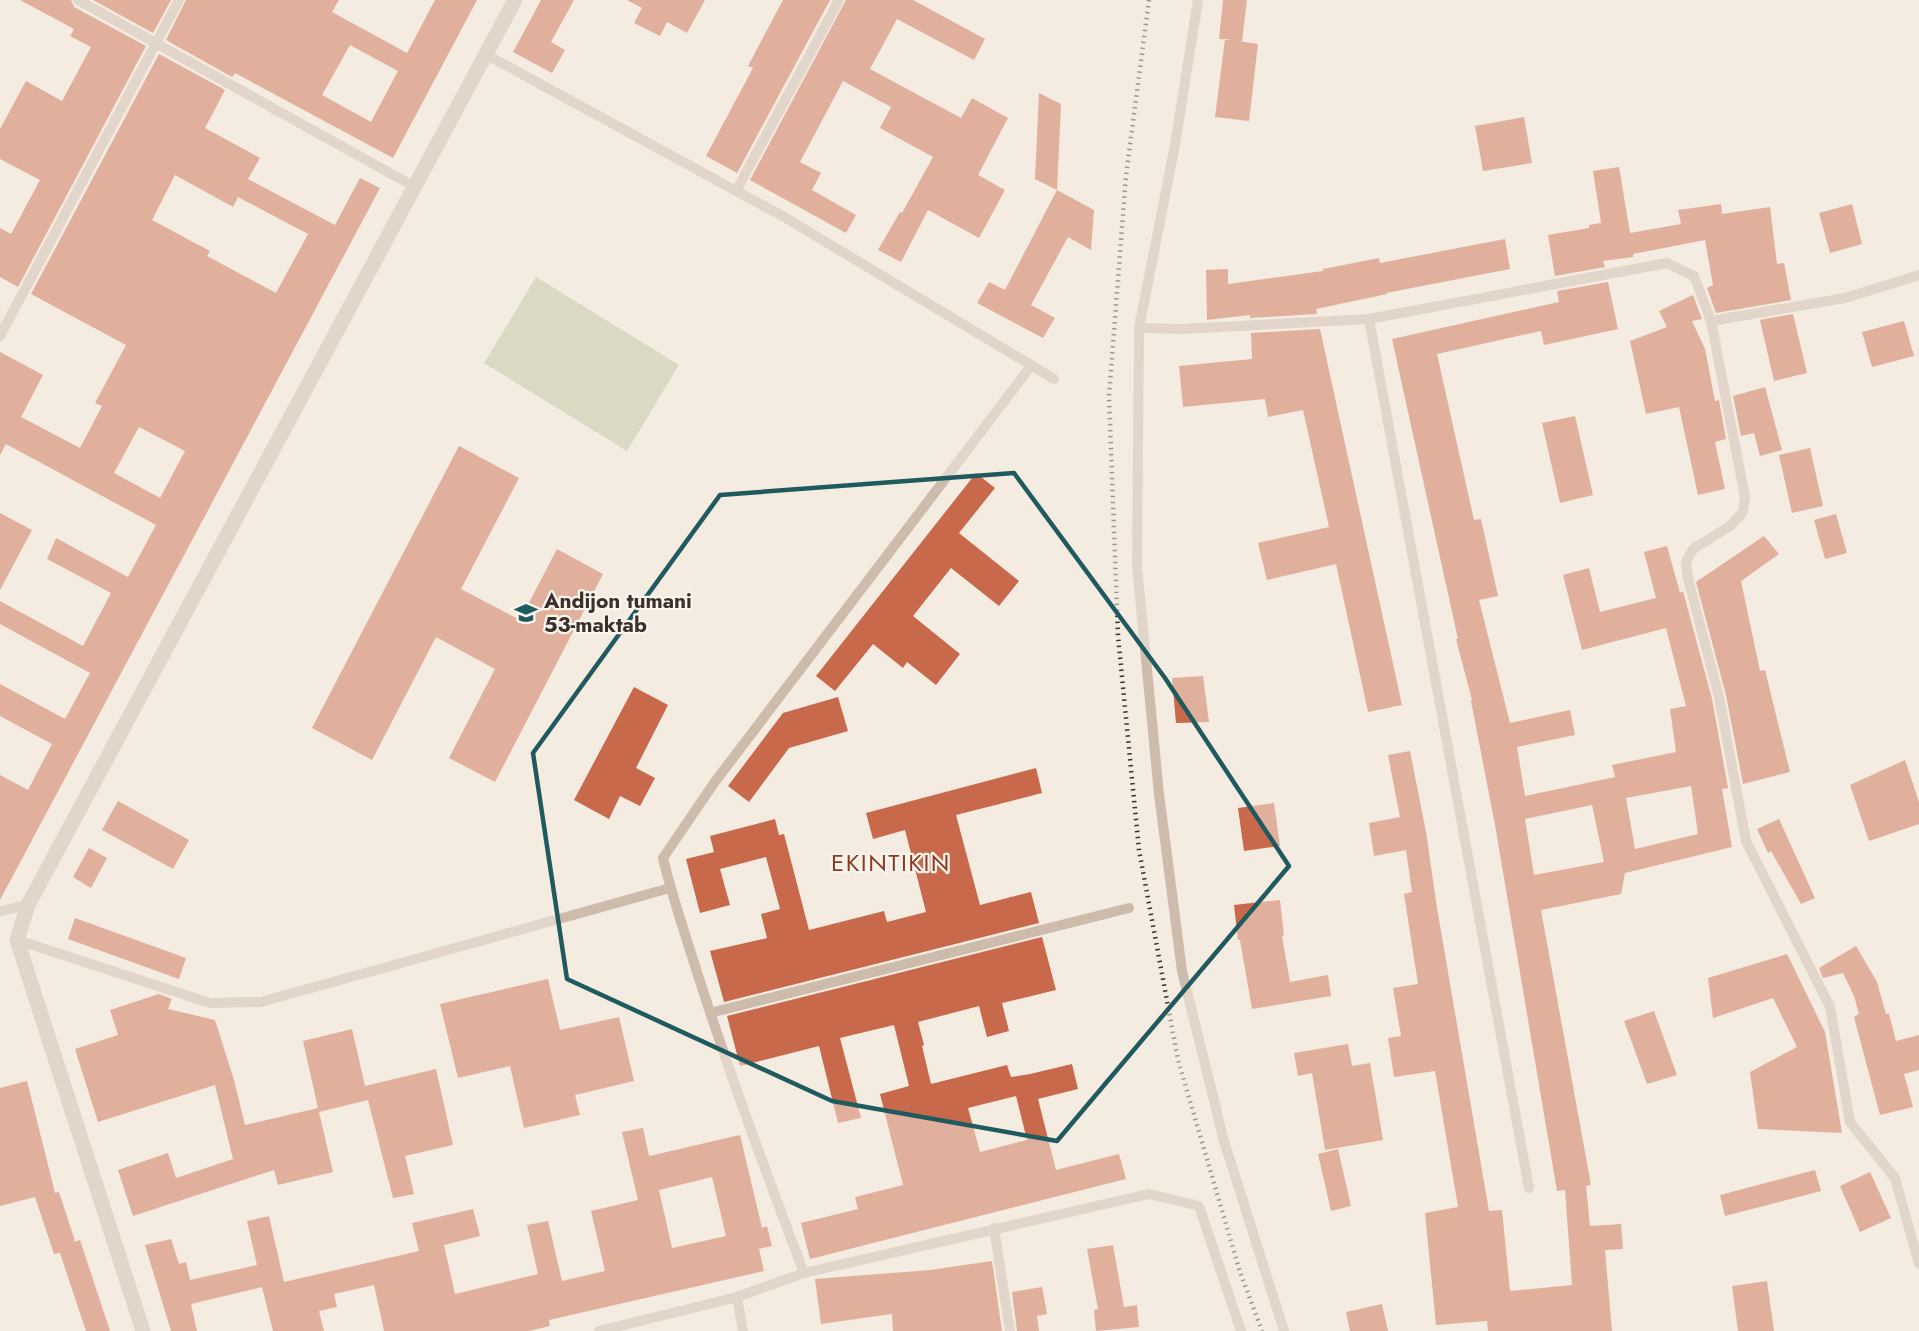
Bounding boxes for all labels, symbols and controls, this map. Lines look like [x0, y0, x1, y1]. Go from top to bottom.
place label: Andijon tumani 53-maktab [543, 586, 692, 640]
school or university icon: Andijon tumani 53-maktab [513, 600, 539, 626]
district label: EKINTIKIN [831, 845, 951, 880]

